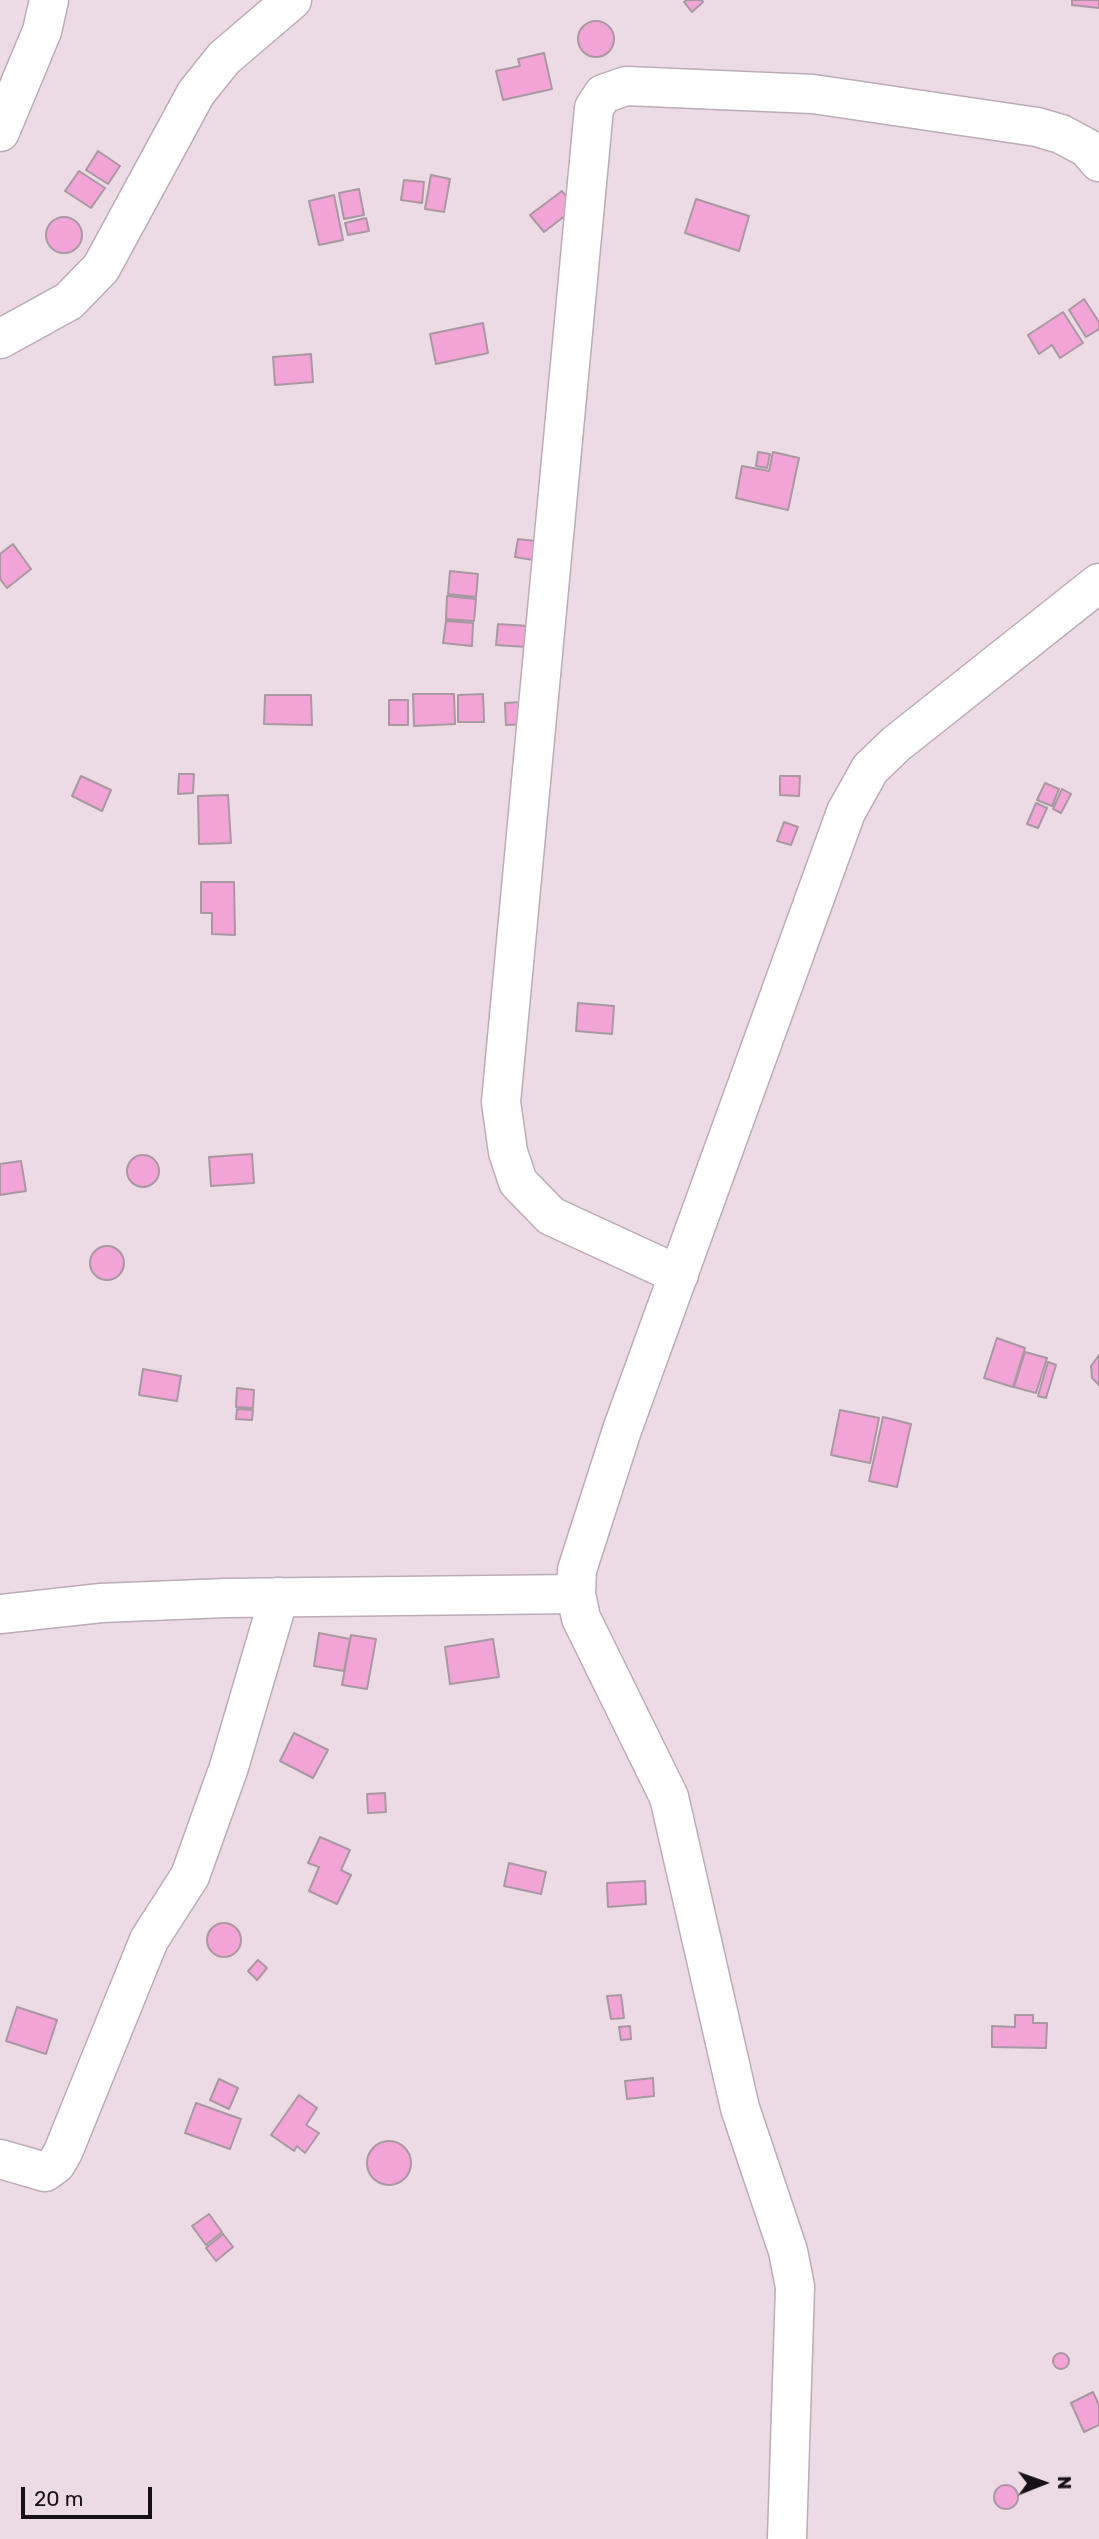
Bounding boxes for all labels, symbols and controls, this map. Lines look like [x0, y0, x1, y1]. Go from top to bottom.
north arrow [1008, 2448, 1078, 2518]
scale bar [24, 2472, 156, 2516]
text: N [1053, 2476, 1076, 2490]
text: 20 m [34, 2486, 83, 2511]

